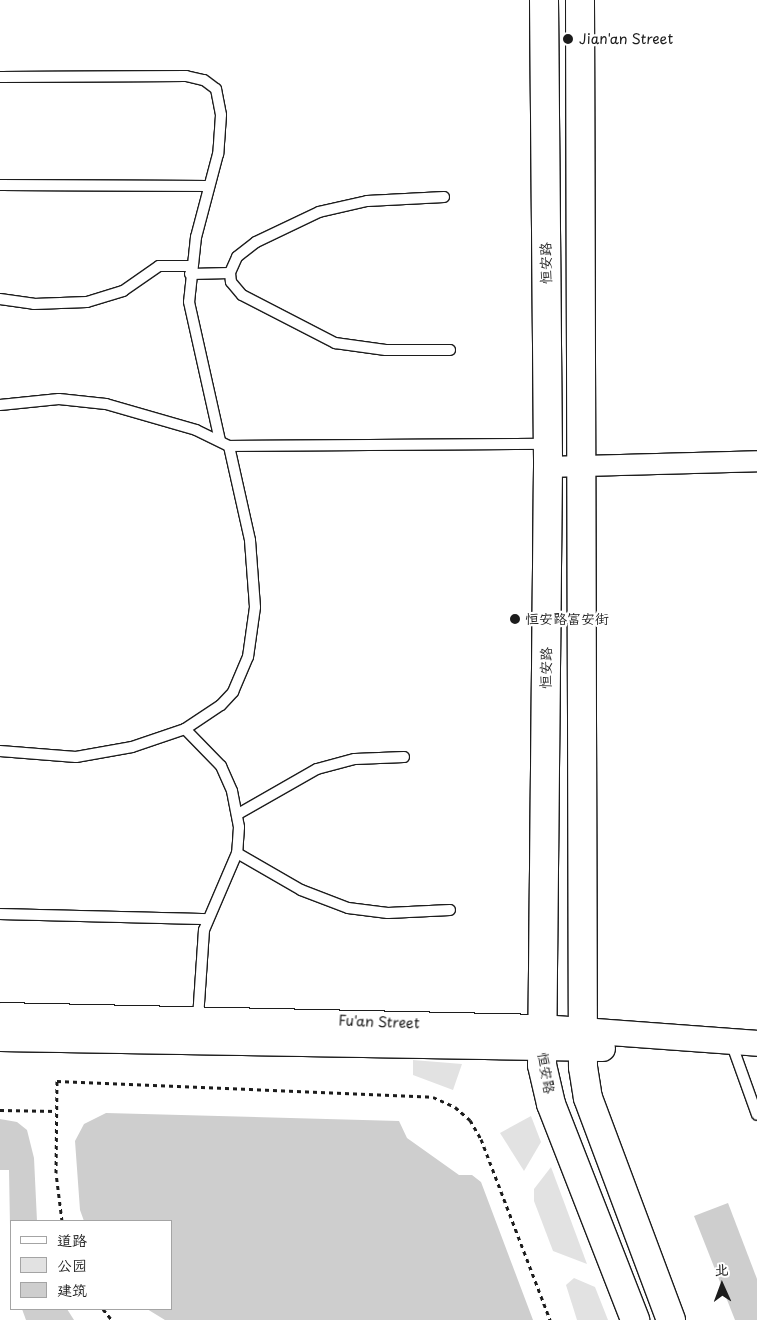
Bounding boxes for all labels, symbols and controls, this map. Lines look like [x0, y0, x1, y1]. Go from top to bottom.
place label: Jian'an Street [579, 31, 673, 47]
marker: Jian'an Street [561, 32, 575, 46]
street label: 恒安路 [537, 242, 555, 284]
place label: 恒安路富安街 [525, 611, 609, 627]
marker: 恒安路富安街 [509, 613, 521, 625]
street label: 恒安路 [537, 647, 555, 689]
street label: Fu'an Street [338, 1012, 420, 1032]
street label: 恒安路 [534, 1051, 558, 1095]
legend [10, 1220, 172, 1310]
text: 道路 [57, 1228, 87, 1251]
text: 公园 [57, 1253, 87, 1276]
text: 北 [714, 1259, 729, 1280]
north arrow [697, 1260, 747, 1310]
text: 建筑 [57, 1278, 87, 1301]

